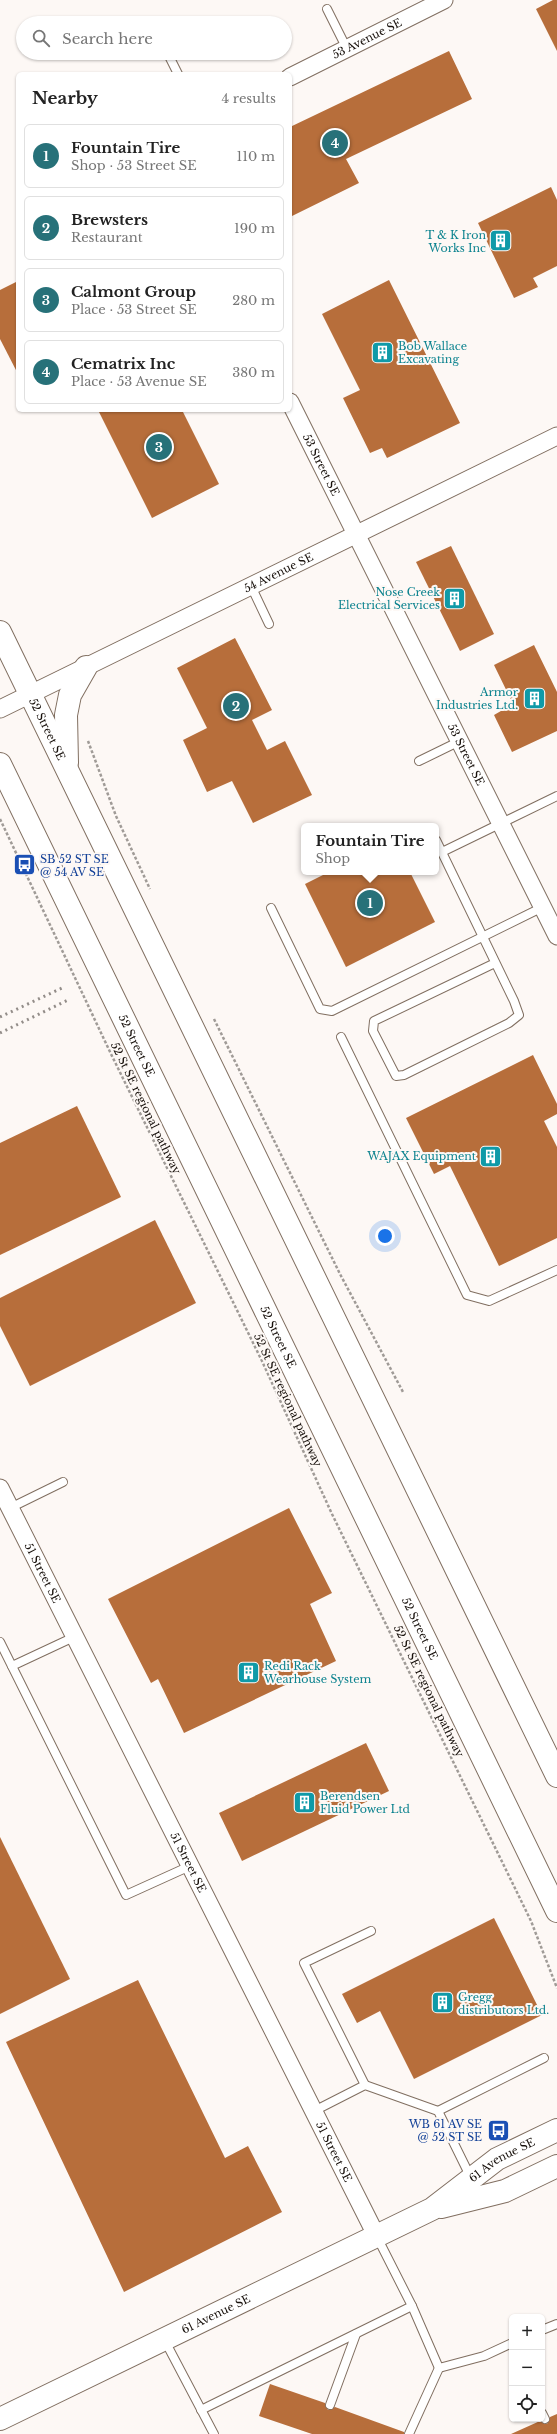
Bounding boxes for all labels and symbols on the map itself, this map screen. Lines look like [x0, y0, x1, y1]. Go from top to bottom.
street label: 53 Avenue SE [330, 15, 404, 62]
pin: 4 [322, 128, 348, 158]
place label: T & K Iron Works Inc [426, 228, 486, 255]
building icon: T & K Iron Works Inc [488, 228, 514, 254]
building icon: Bob Wallace Excavating [370, 339, 396, 365]
place label: Bob Wallace Excavating [398, 339, 467, 366]
street label: 53 Street SE [300, 431, 343, 498]
pin: 3 [146, 432, 172, 462]
street label: 54 Avenue SE [241, 550, 315, 595]
place label: Nose Creek Electrical Services [338, 585, 440, 612]
building icon: Nose Creek Electrical Services [442, 585, 468, 611]
place label: Armor Industries Ltd. [436, 685, 519, 712]
building icon: Armor Industries Ltd. [521, 685, 547, 711]
pin: 2 [223, 691, 249, 721]
street label: 52 Street SE [26, 696, 68, 763]
street label: 53 Street SE [445, 721, 488, 788]
bus stop icon: SB 52 ST SE @ 54 AV SE [12, 852, 38, 878]
place label: SB 52 ST SE @ 54 AV SE [40, 852, 109, 879]
pin: 1 [357, 888, 383, 918]
street label: 52 Street SE [116, 1012, 158, 1079]
street label: 52 St SE regional pathway [108, 1040, 184, 1176]
building icon: WAJAX Equipment [478, 1143, 504, 1169]
place label: WAJAX Equipment [366, 1149, 477, 1163]
your location [375, 1226, 395, 1246]
street label: 52 Street SE [257, 1304, 299, 1370]
street label: 52 St SE regional pathway [251, 1331, 325, 1469]
street label: 51 Street SE [22, 1540, 64, 1605]
street label: 52 Street SE [399, 1595, 441, 1662]
street label: 52 St SE regional pathway [391, 1623, 467, 1759]
building icon: Redi Rack Wearhouse System [235, 1659, 261, 1685]
place label: Redi Rack Wearhouse System [263, 1659, 372, 1686]
building icon: Berendsen Fluid Power Ltd [291, 1789, 317, 1815]
place label: Berendsen Fluid Power Ltd [320, 1789, 411, 1816]
street label: 51 Street SE [167, 1830, 209, 1895]
building icon: Gregg distributors Ltd. [429, 1990, 455, 2016]
place label: Gregg distributors Ltd. [458, 1990, 549, 2017]
place label: WB 61 AV SE @ 52 ST SE [408, 2117, 482, 2144]
bus stop icon: WB 61 AV SE @ 52 ST SE [485, 2117, 511, 2143]
street label: 51 Street SE [313, 2119, 355, 2184]
street label: 61 Avenue SE [466, 2135, 537, 2185]
street label: 61 Avenue SE [179, 2291, 253, 2337]

